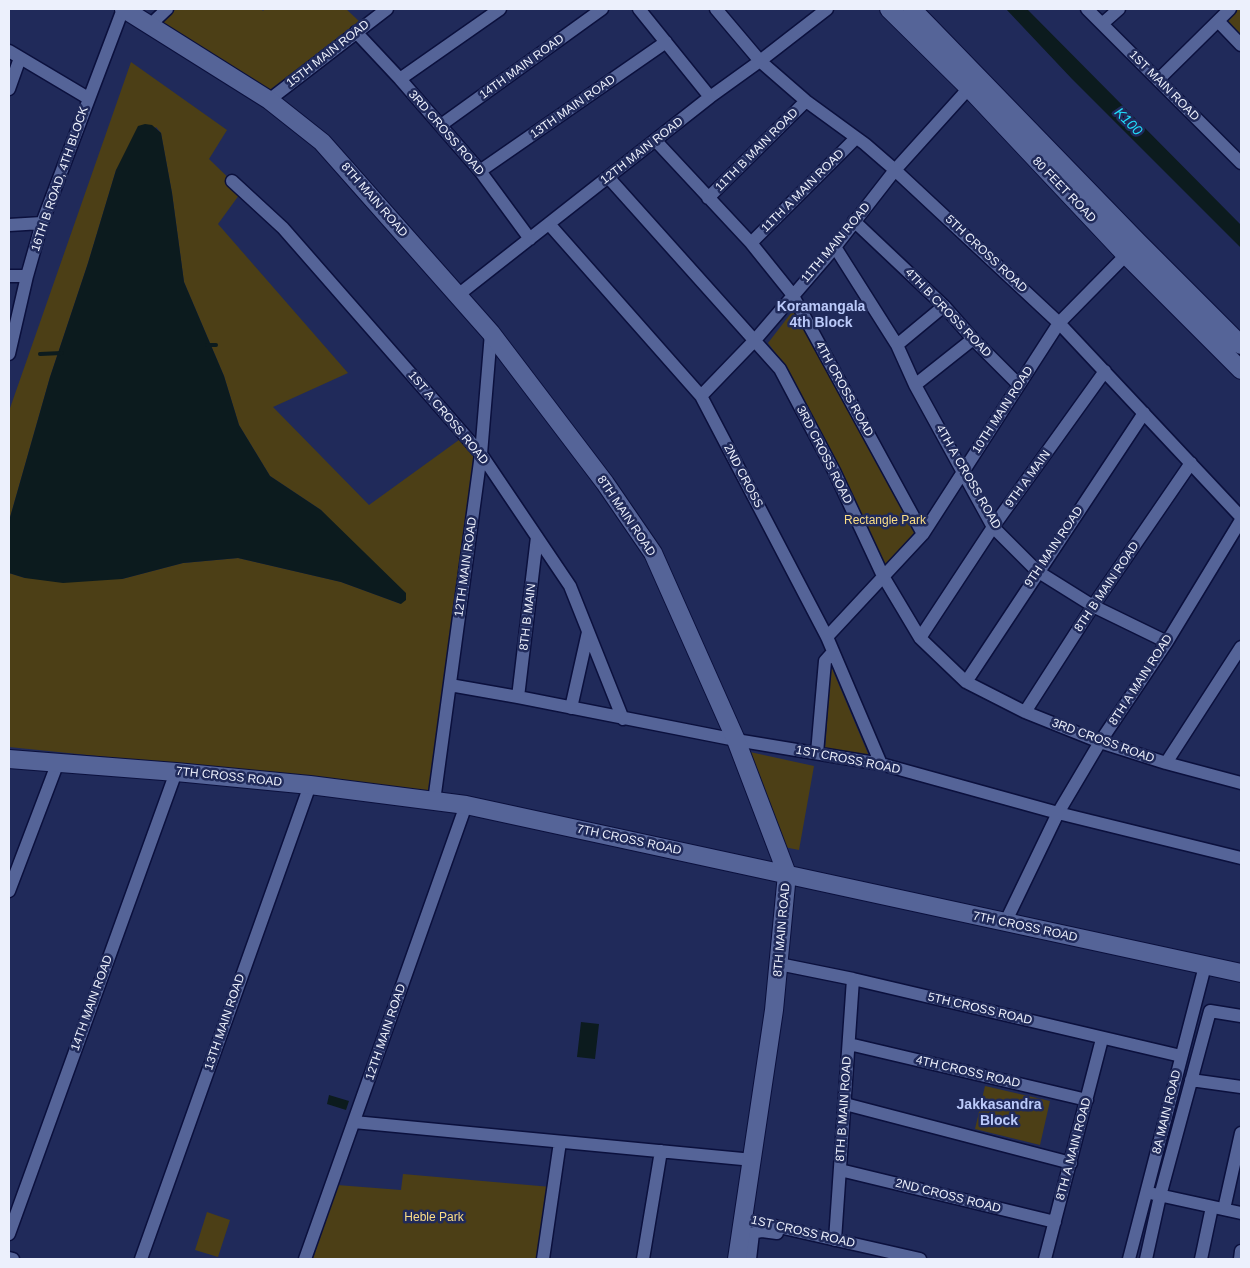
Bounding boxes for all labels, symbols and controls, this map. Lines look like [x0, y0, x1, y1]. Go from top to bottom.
street label: 15TH MAIN ROAD [284, 17, 372, 91]
street label: 14TH MAIN ROAD [477, 32, 567, 102]
street label: 1ST MAIN ROAD [1126, 48, 1202, 124]
street label: 13TH MAIN ROAD [528, 72, 618, 142]
street label: 3RD CROSS ROAD [405, 88, 487, 178]
street label: 16TH B ROAD, 4TH BLOCK [28, 105, 92, 253]
water label: K100 [1111, 105, 1145, 139]
street label: 11TH B MAIN ROAD [713, 106, 801, 194]
street label: 12TH MAIN ROAD [598, 114, 686, 188]
street label: 11TH A MAIN ROAD [759, 147, 847, 235]
street label: 80 FEET ROAD [1029, 154, 1099, 226]
street label: 8TH MAIN ROAD [338, 160, 410, 240]
street label: 11TH MAIN ROAD [798, 200, 874, 286]
street label: 5TH CROSS ROAD [942, 212, 1030, 296]
street label: 4TH B CROSS ROAD [902, 266, 994, 360]
district label: Koramangala 4th Block [777, 299, 865, 332]
street label: 4TH CROSS ROAD [812, 339, 876, 439]
street label: 10TH MAIN ROAD [970, 364, 1036, 456]
street label: 1ST A CROSS ROAD [405, 368, 491, 468]
street label: 3RD CROSS ROAD [793, 404, 855, 506]
street label: 4TH A CROSS ROAD [932, 422, 1004, 532]
street label: 2ND CROSS [720, 442, 766, 510]
street label: 9TH A MAIN [1002, 448, 1054, 510]
street label: 8TH MAIN ROAD [594, 473, 658, 559]
street label: 9TH MAIN ROAD [1022, 504, 1086, 590]
park label: Rectangle Park [844, 514, 926, 528]
street label: 12TH MAIN ROAD [452, 516, 480, 618]
street label: 8TH B MAIN ROAD [1072, 539, 1142, 635]
street label: 8TH B MAIN [517, 583, 539, 651]
street label: 8TH A MAIN ROAD [1106, 632, 1176, 728]
street label: 3RD CROSS ROAD [1050, 716, 1156, 766]
street label: 1ST CROSS ROAD [795, 743, 901, 777]
street label: 7TH CROSS ROAD [175, 764, 283, 790]
street label: 7TH CROSS ROAD [575, 822, 683, 858]
street label: 8TH MAIN ROAD [771, 883, 793, 977]
street label: 7TH CROSS ROAD [971, 909, 1079, 945]
street label: 14TH MAIN ROAD [68, 953, 116, 1053]
street label: 13TH MAIN ROAD [202, 972, 248, 1072]
street label: 12TH MAIN ROAD [363, 982, 409, 1082]
street label: 5TH CROSS ROAD [926, 990, 1034, 1028]
street label: 4TH CROSS ROAD [914, 1053, 1022, 1091]
street label: 8TH B MAIN ROAD [833, 1056, 855, 1162]
street label: 8A MAIN ROAD [1150, 1069, 1184, 1155]
street label: 8TH A MAIN ROAD [1053, 1096, 1095, 1202]
district label: Jakkasandra Block [957, 1097, 1041, 1130]
street label: 2ND CROSS ROAD [894, 1176, 1002, 1216]
park label: Heble Park [404, 1211, 464, 1225]
street label: 1ST CROSS ROAD [750, 1213, 856, 1251]

